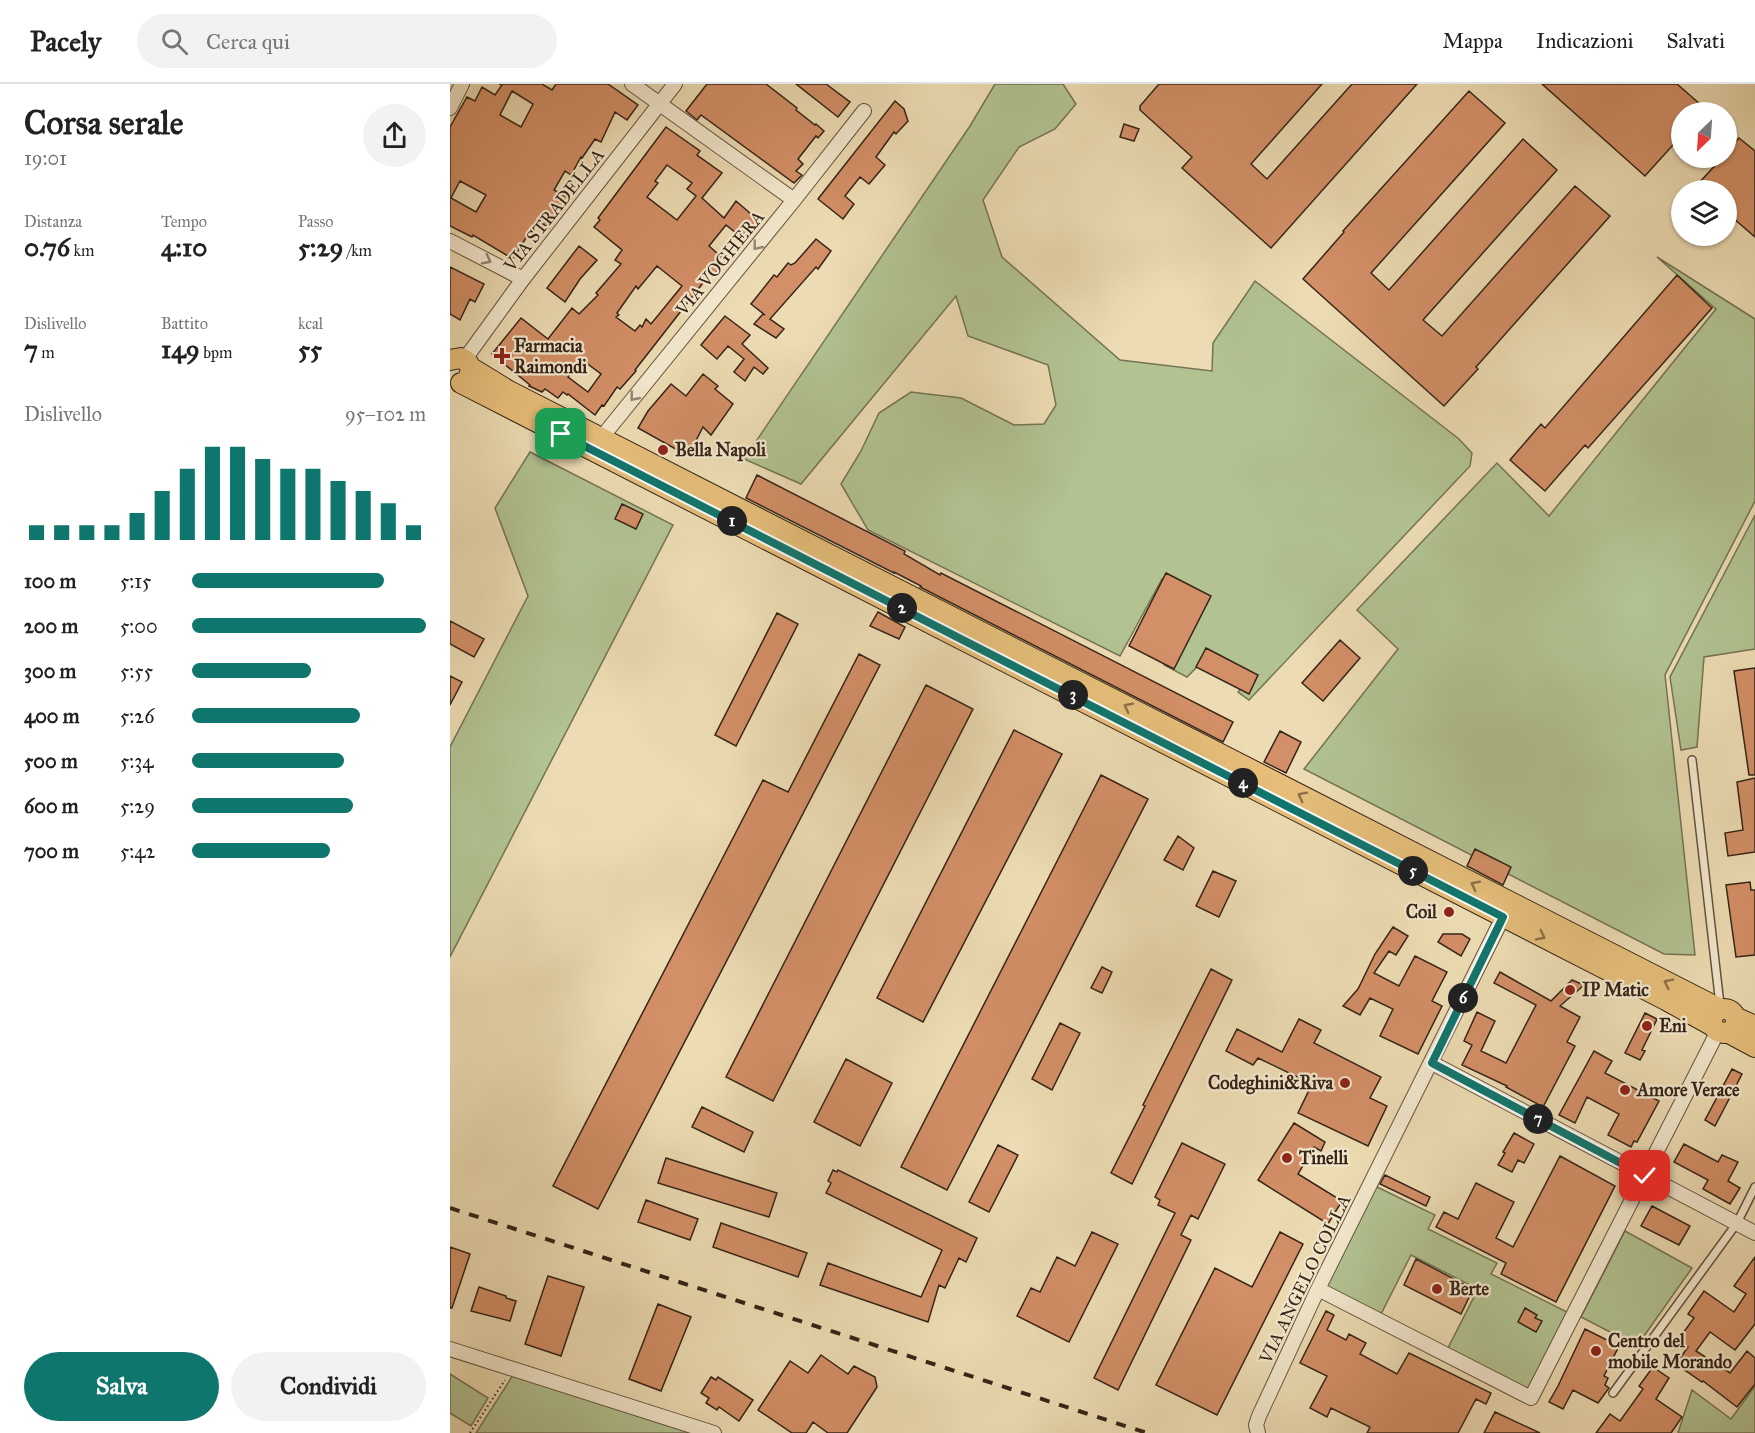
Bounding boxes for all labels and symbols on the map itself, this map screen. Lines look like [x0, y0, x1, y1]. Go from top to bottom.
north arrow [1671, 102, 1737, 168]
street label: VIA STRADELLA [499, 144, 609, 277]
street label: VIA VOGHERA [670, 206, 769, 321]
one-way arrow [753, 239, 764, 250]
one-way arrow [480, 253, 491, 264]
place label: Farmacia Raimondi [514, 335, 588, 378]
marker: Farmacia Raimondi [495, 349, 509, 363]
one-way arrow [631, 390, 642, 401]
pin [535, 408, 586, 459]
place label: Bella Napoli [675, 439, 767, 462]
marker: Bella Napoli [656, 443, 670, 457]
pin: 1 [717, 506, 747, 536]
pin: 2 [887, 593, 917, 623]
pin: 3 [1058, 680, 1088, 710]
one-way arrow [1124, 703, 1135, 714]
pin: 4 [1228, 768, 1258, 798]
one-way arrow [1297, 792, 1308, 803]
pin: 5 [1398, 856, 1428, 886]
one-way arrow [1471, 881, 1482, 892]
place label: Coil [1406, 901, 1438, 923]
marker: Coil [1442, 905, 1456, 919]
one-way arrow [1535, 929, 1546, 941]
place label: IP Matic [1582, 979, 1649, 1001]
one-way arrow [1663, 979, 1674, 991]
pin: 6 [1448, 983, 1478, 1013]
marker: IP Matic [1563, 983, 1577, 997]
place label: Eni [1659, 1015, 1688, 1037]
marker: Eni [1640, 1019, 1654, 1033]
place label: Codeghini&Riva [1208, 1072, 1333, 1095]
marker: Codeghini&Riva [1338, 1076, 1352, 1090]
place label: Amore Verace [1636, 1079, 1740, 1101]
marker: Amore Verace [1618, 1083, 1632, 1097]
pin: 7 [1523, 1104, 1553, 1134]
place label: Tinelli [1298, 1147, 1349, 1169]
pin [1619, 1150, 1670, 1201]
marker: Tinelli [1280, 1151, 1294, 1165]
street label: VIA ANGELO COLLA [1254, 1191, 1356, 1368]
place label: Berte [1449, 1278, 1490, 1300]
marker: Berte [1430, 1282, 1444, 1296]
place label: Centro del mobile Morando [1607, 1330, 1732, 1373]
marker: Centro del mobile Morando [1589, 1344, 1603, 1358]

